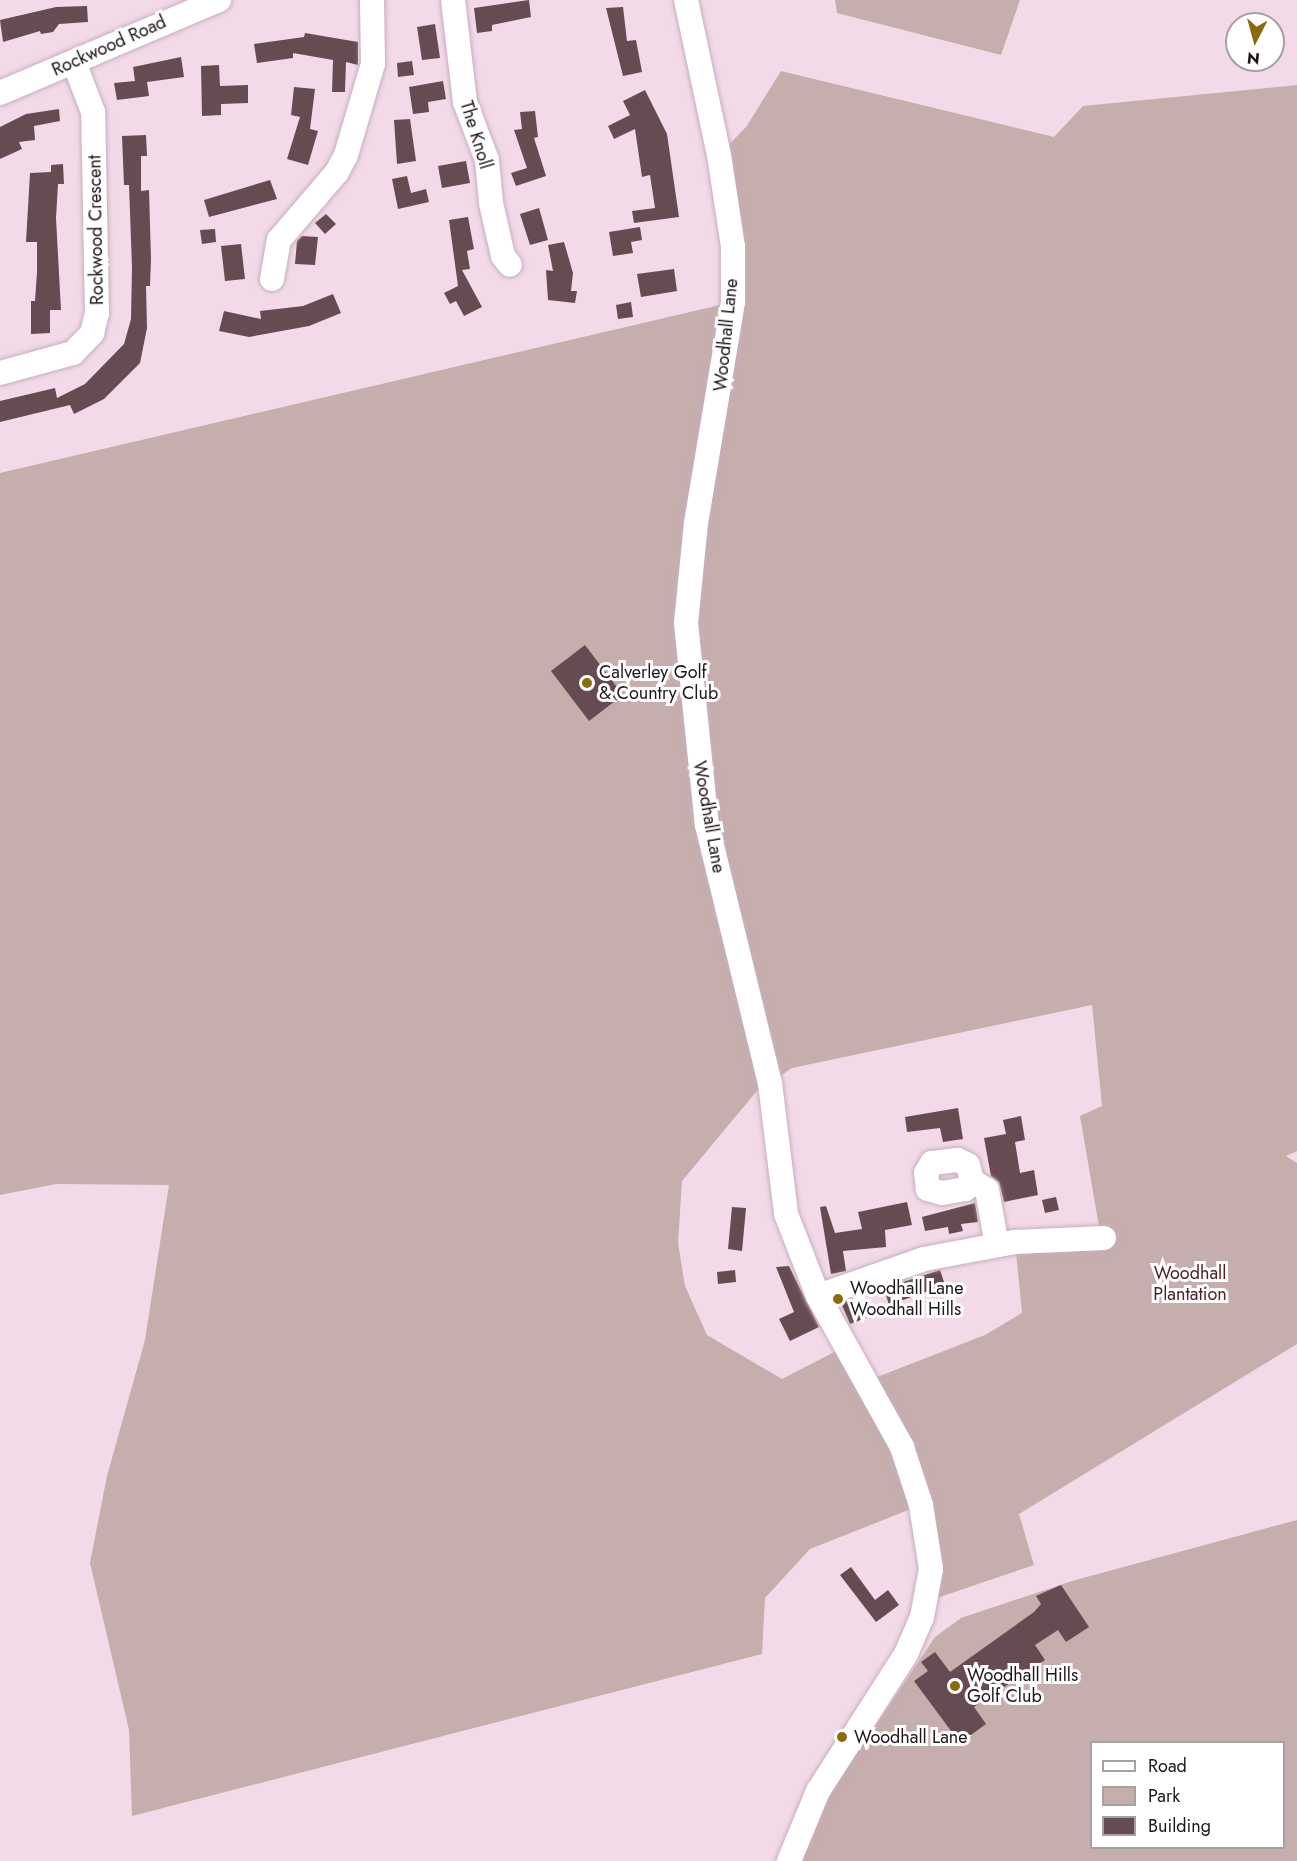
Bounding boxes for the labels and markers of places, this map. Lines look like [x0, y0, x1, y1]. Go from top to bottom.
place label: Calverley Golf & Country Club [599, 662, 718, 704]
marker: Calverley Golf & Country Club [580, 676, 594, 690]
place label: Woodhall Lane Woodhall Hills [850, 1278, 964, 1320]
marker: Woodhall Lane Woodhall Hills [831, 1292, 845, 1306]
place label: Woodhall Hills Golf Club [967, 1665, 1078, 1708]
marker: Woodhall Hills Golf Club [948, 1679, 962, 1693]
place label: Woodhall Lane [854, 1726, 968, 1748]
marker: Woodhall Lane [835, 1730, 849, 1744]

